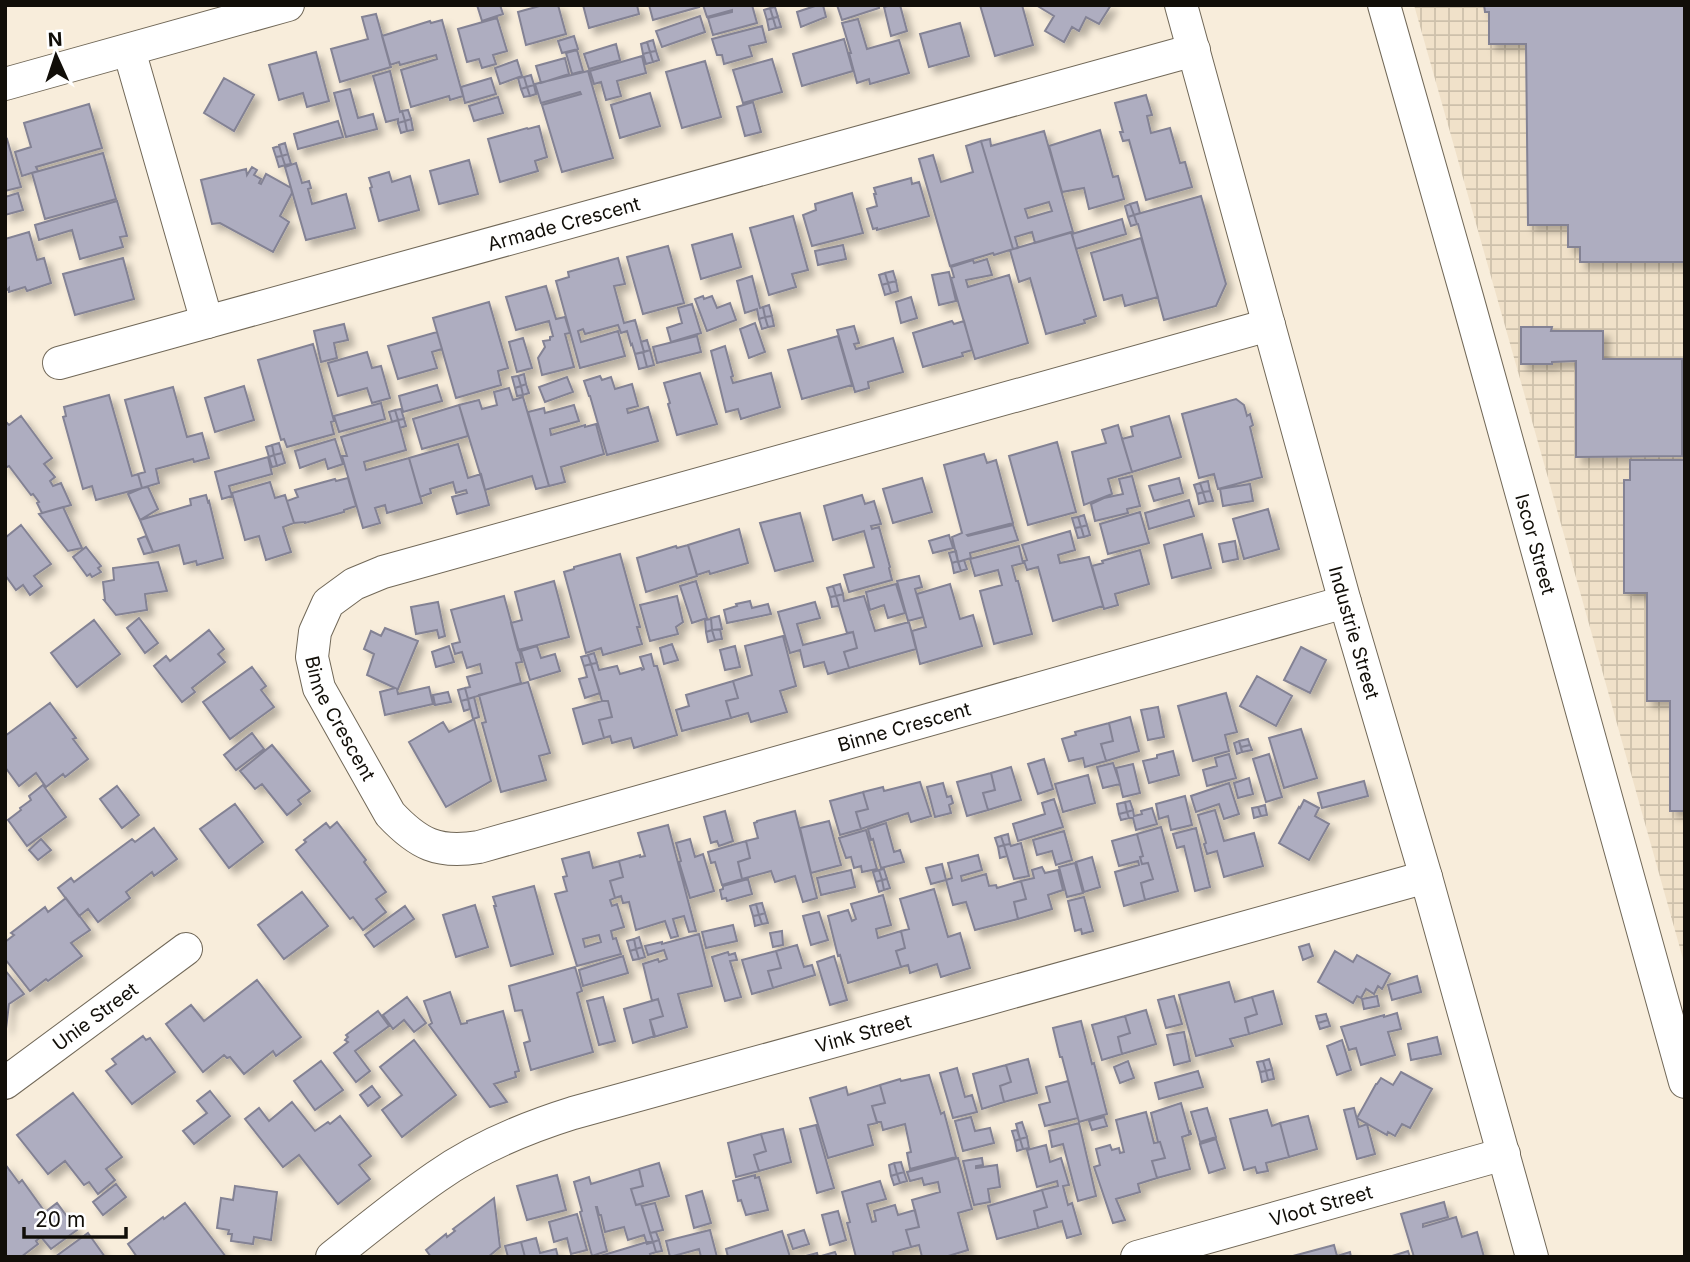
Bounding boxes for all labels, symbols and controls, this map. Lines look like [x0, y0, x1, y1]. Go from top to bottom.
north arrow [21, 21, 91, 91]
text: N [47, 28, 63, 51]
street label: Armade Crescent [485, 192, 643, 256]
street label: Iscor Street [1510, 491, 1560, 597]
street label: Industrie Street [1324, 563, 1384, 702]
street label: Binne Crescent [300, 654, 380, 785]
street label: Binne Crescent [835, 697, 973, 757]
street label: Unie Street [48, 978, 142, 1056]
street label: Vink Street [813, 1009, 914, 1058]
street label: Vloot Street [1267, 1181, 1375, 1231]
scale bar [24, 1196, 126, 1240]
text: 20 m [35, 1207, 85, 1232]

